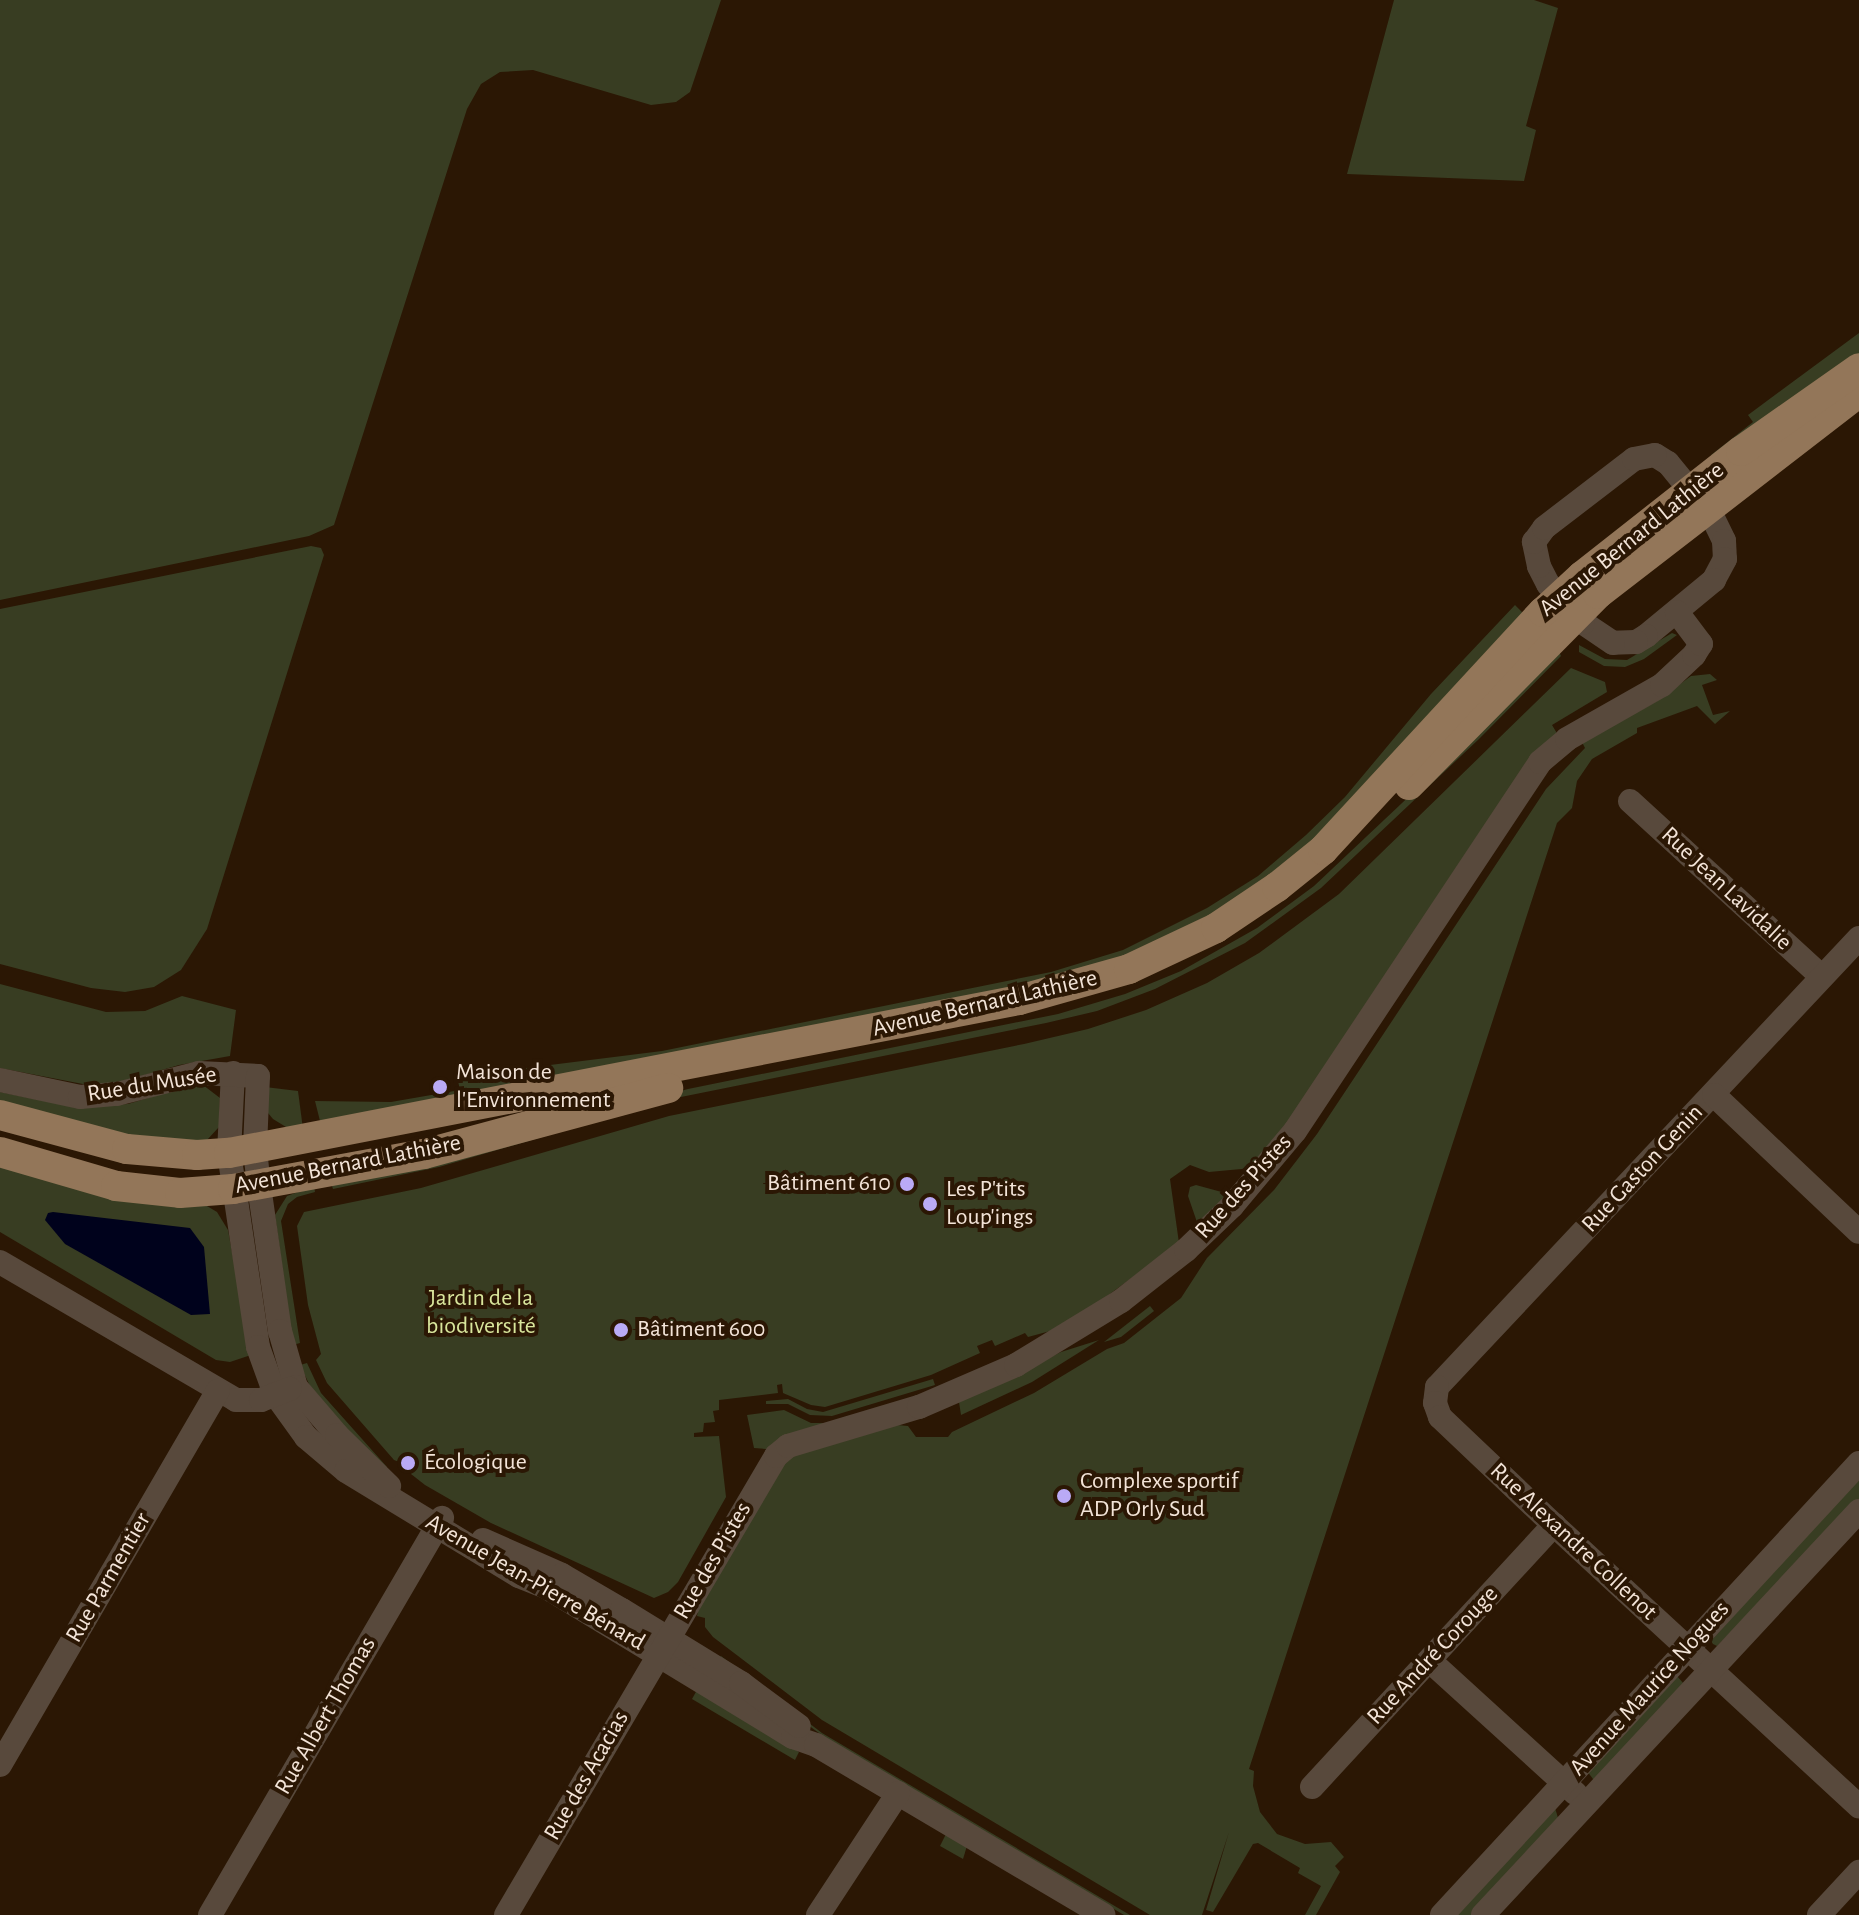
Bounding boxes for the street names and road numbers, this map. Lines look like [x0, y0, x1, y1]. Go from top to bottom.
street label: Avenue Bernard Lathière [1534, 457, 1730, 623]
street label: Rue Jean Lavidalie [1655, 821, 1797, 957]
street label: Avenue Bernard Lathière [870, 964, 1100, 1044]
street label: Rue du Musée [85, 1061, 219, 1109]
street label: Rue Gaston Genin [1576, 1099, 1710, 1239]
street label: Avenue Bernard Lathière [233, 1129, 463, 1201]
street label: Rue des Pistes [1190, 1129, 1298, 1245]
street label: Rue Alexandre Collenot [1484, 1457, 1662, 1627]
street label: Rue des Pistes [668, 1497, 758, 1625]
street label: Rue Parmentier [60, 1508, 158, 1648]
street label: Avenue Jean-Pierre Bénard [420, 1508, 650, 1658]
street label: Rue André Corouge [1361, 1581, 1505, 1731]
street label: Avenue Maurice Nogues [1564, 1596, 1736, 1782]
street label: Rue Albert Thomas [269, 1632, 383, 1800]
street label: Rue des Acacias [538, 1706, 636, 1846]

